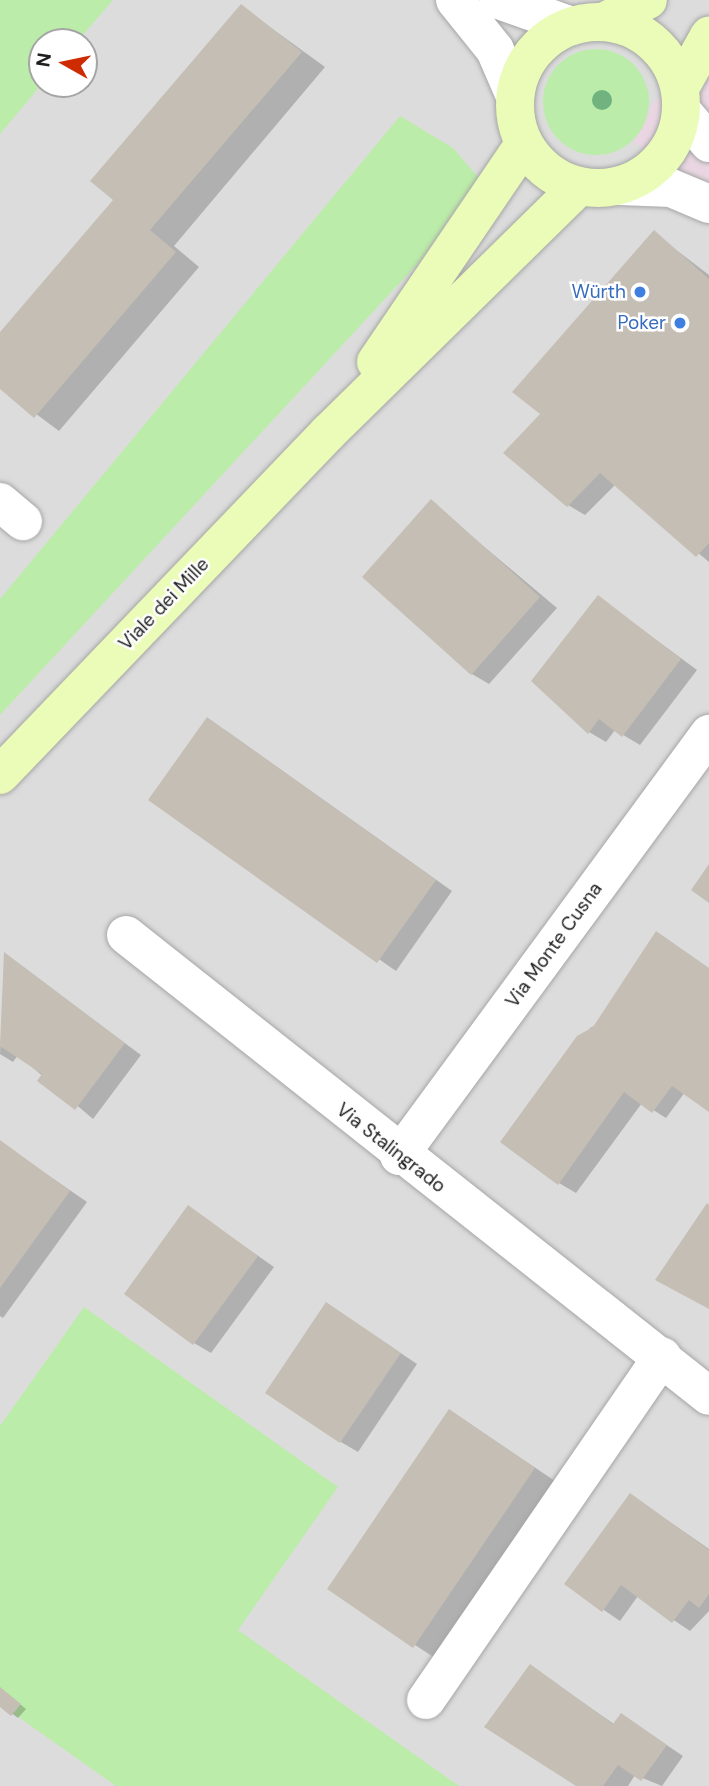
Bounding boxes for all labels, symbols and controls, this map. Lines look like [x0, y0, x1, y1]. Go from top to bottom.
north arrow [28, 28, 98, 98]
text: N [30, 51, 57, 69]
place label: Würth [572, 281, 626, 303]
marker: Würth [632, 284, 648, 300]
place label: Poker [618, 312, 666, 334]
marker: Poker [672, 315, 688, 331]
street label: Viale dei Mille [114, 553, 214, 655]
street label: Via Monte Cusna [501, 878, 607, 1012]
street label: Via Stalingrado [332, 1098, 450, 1198]

